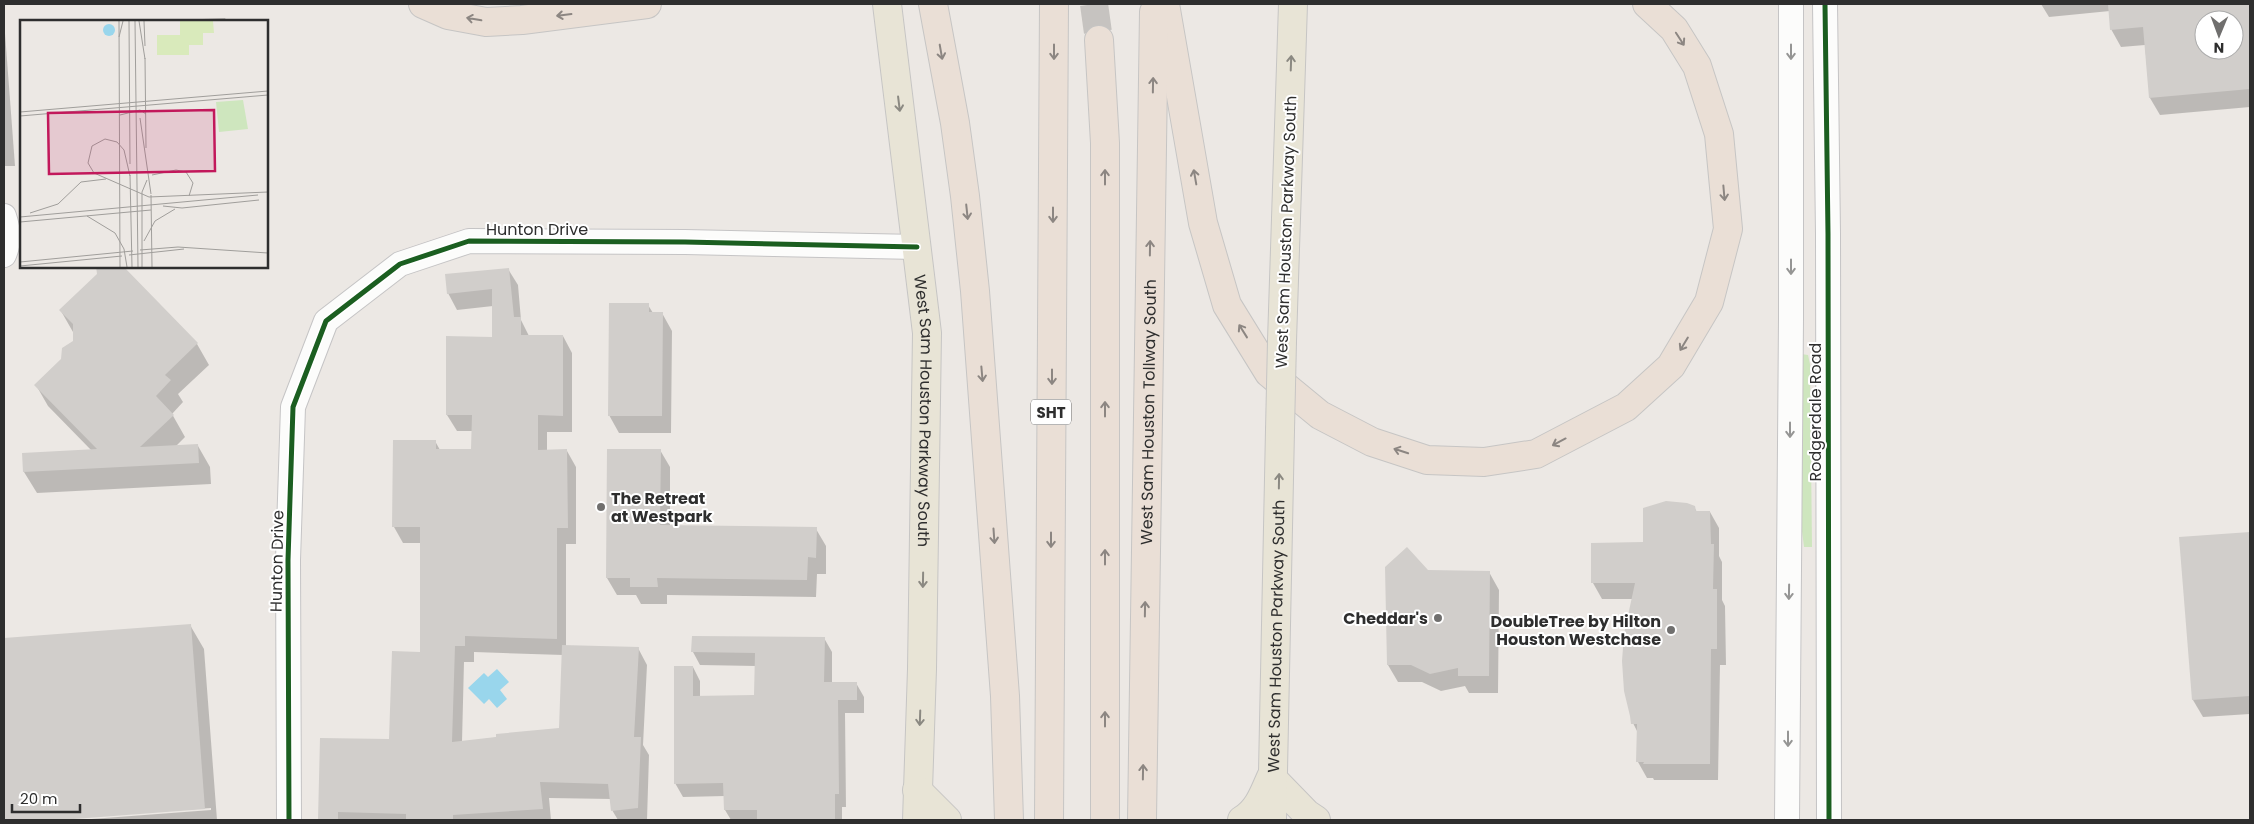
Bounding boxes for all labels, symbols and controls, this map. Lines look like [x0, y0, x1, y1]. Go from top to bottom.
one-way arrow [557, 10, 573, 20]
north arrow [2194, 10, 2244, 60]
one-way arrow [466, 14, 482, 24]
inset map [20, 20, 268, 268]
one-way arrow [1675, 32, 1686, 46]
text: N [2213, 38, 2224, 58]
one-way arrow [937, 43, 947, 59]
one-way arrow [1049, 44, 1058, 60]
one-way arrow [1786, 44, 1796, 60]
one-way arrow [1286, 55, 1296, 71]
one-way arrow [1148, 78, 1158, 94]
street label: West Sam Houston Parkway South [1270, 95, 1302, 369]
one-way arrow [894, 96, 904, 112]
one-way arrow [1100, 169, 1110, 185]
one-way arrow [1190, 170, 1200, 186]
one-way arrow [1720, 185, 1729, 201]
one-way arrow [962, 204, 972, 220]
one-way arrow [1048, 207, 1057, 223]
street label: Hunton Drive [486, 218, 588, 241]
one-way arrow [1145, 240, 1155, 256]
one-way arrow [1786, 259, 1796, 275]
street label: West Sam Houston Parkway South [908, 273, 939, 547]
street label: West Sam Houston Tollway South [1135, 279, 1162, 545]
one-way arrow [1238, 324, 1249, 338]
one-way arrow [1678, 336, 1688, 350]
street label: Rodgerdale Road [1804, 343, 1827, 481]
one-way arrow [977, 366, 987, 382]
one-way arrow [1047, 369, 1056, 385]
road number: SHT [1031, 400, 1071, 424]
one-way arrow [1100, 401, 1110, 418]
one-way arrow [1785, 422, 1795, 438]
one-way arrow [1551, 437, 1566, 447]
one-way arrow [1393, 446, 1409, 456]
one-way arrow [1274, 473, 1284, 489]
place label: The Retreat at Westpark [611, 487, 712, 528]
street label: West Sam Houston Parkway South [1261, 499, 1290, 773]
marker: The Retreat at Westpark [595, 501, 607, 513]
street label: Hunton Drive [265, 510, 289, 612]
one-way arrow [989, 528, 998, 544]
one-way arrow [1046, 532, 1055, 548]
one-way arrow [1100, 549, 1110, 565]
one-way arrow [918, 572, 928, 588]
one-way arrow [1784, 584, 1794, 600]
one-way arrow [1140, 601, 1150, 618]
place label: Cheddar's [1343, 607, 1428, 630]
place label: DoubleTree by Hilton Houston Westchase [1491, 610, 1661, 651]
marker: Cheddar's [1432, 612, 1444, 624]
marker: DoubleTree by Hilton Houston Westchase [1665, 624, 1677, 636]
one-way arrow [915, 710, 924, 726]
one-way arrow [1100, 711, 1110, 728]
one-way arrow [1783, 730, 1793, 747]
one-way arrow [1138, 764, 1147, 780]
scale bar [12, 782, 80, 814]
text: 20 m [20, 788, 58, 809]

